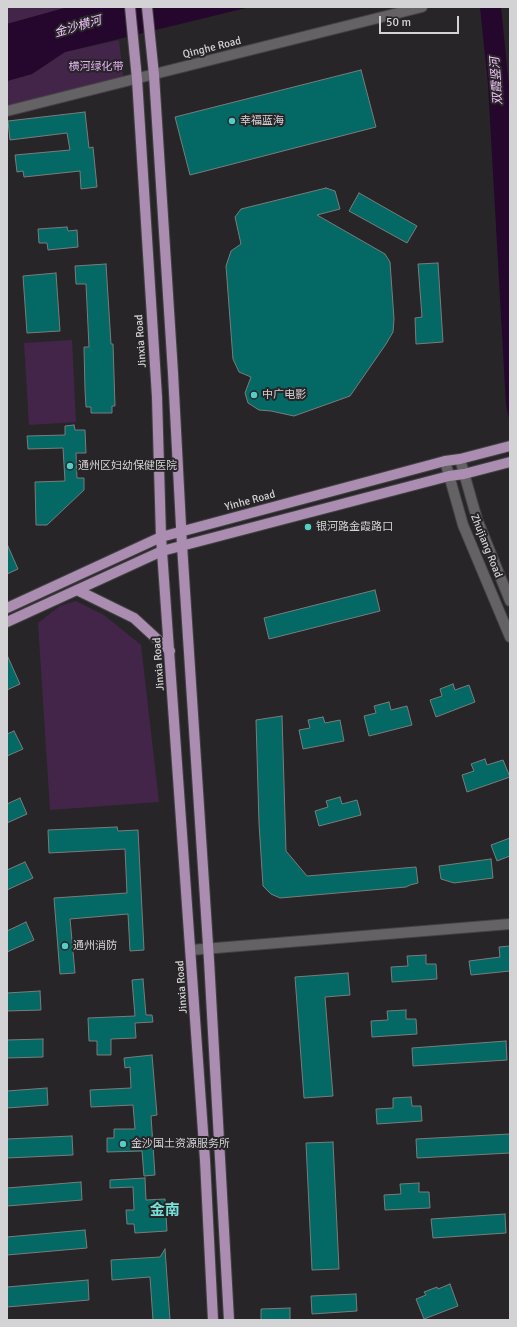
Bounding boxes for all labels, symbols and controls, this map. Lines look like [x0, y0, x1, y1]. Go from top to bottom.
scale bar [381, 8, 461, 34]
water label: 金沙横河 [53, 13, 103, 41]
text: 50 m [386, 15, 411, 30]
street label: Qinghe Road [182, 34, 242, 62]
water label: 双霞竖河 [488, 57, 506, 105]
park label: 横河绿化带 [69, 60, 123, 74]
place label: 幸福蓝海 [240, 114, 284, 128]
marker: 幸福蓝海 [227, 116, 237, 126]
street label: Jinxia Road [133, 314, 149, 368]
place label: 中广电影 [262, 388, 306, 402]
marker: 中广电影 [249, 390, 259, 400]
place label: 通州区妇幼保健医院 [78, 459, 177, 473]
marker: 通州区妇幼保健医院 [65, 461, 75, 471]
street label: Yinhe Road [223, 488, 277, 514]
street label: Zhujiang Road [467, 512, 505, 580]
place label: 银河路金霞路口 [316, 520, 393, 534]
marker: 银河路金霞路口 [303, 522, 313, 532]
street label: Jinxia Road [151, 637, 167, 691]
place label: 通州消防 [73, 939, 117, 953]
marker: 通州消防 [60, 941, 70, 951]
street label: Jinxia Road [174, 960, 190, 1014]
place label: 金沙国土资源服务所 [131, 1137, 230, 1151]
marker: 金沙国土资源服务所 [118, 1139, 128, 1149]
district label: 金南 [150, 1202, 180, 1220]

